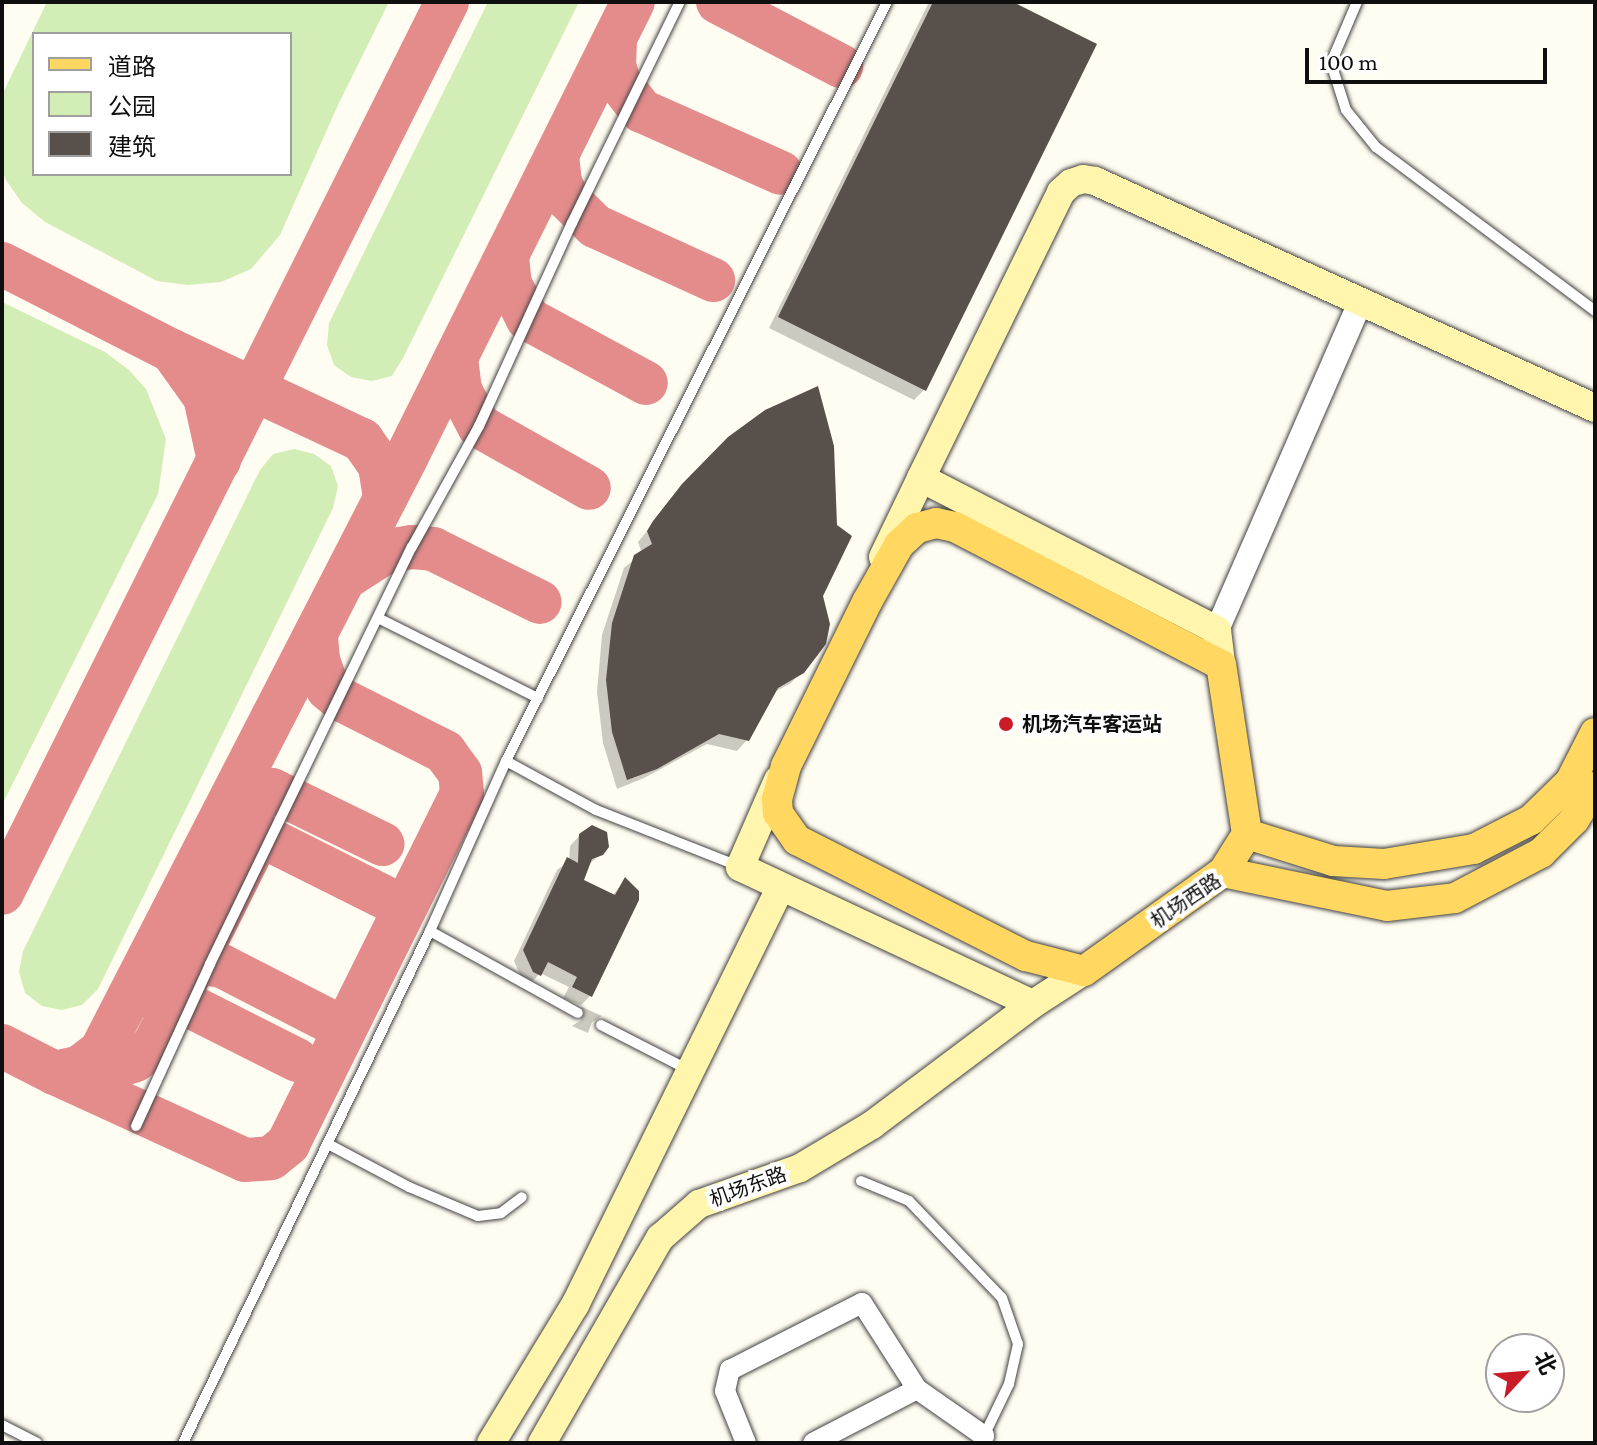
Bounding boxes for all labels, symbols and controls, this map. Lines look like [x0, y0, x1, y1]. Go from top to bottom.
legend [32, 32, 292, 176]
scale bar [1309, 32, 1551, 82]
text: 100 m [1319, 48, 1378, 75]
text: 道路 [108, 53, 156, 80]
text: 公园 [108, 93, 156, 120]
text: 建筑 [108, 133, 156, 160]
place label: 机场汽车客运站 [1022, 712, 1162, 736]
marker: 机场汽车客运站 [997, 715, 1015, 733]
street label: 机场西路 [1146, 869, 1226, 933]
street label: 机场东路 [706, 1162, 790, 1212]
north arrow [1485, 1333, 1565, 1413]
text: 北 [1529, 1348, 1561, 1379]

